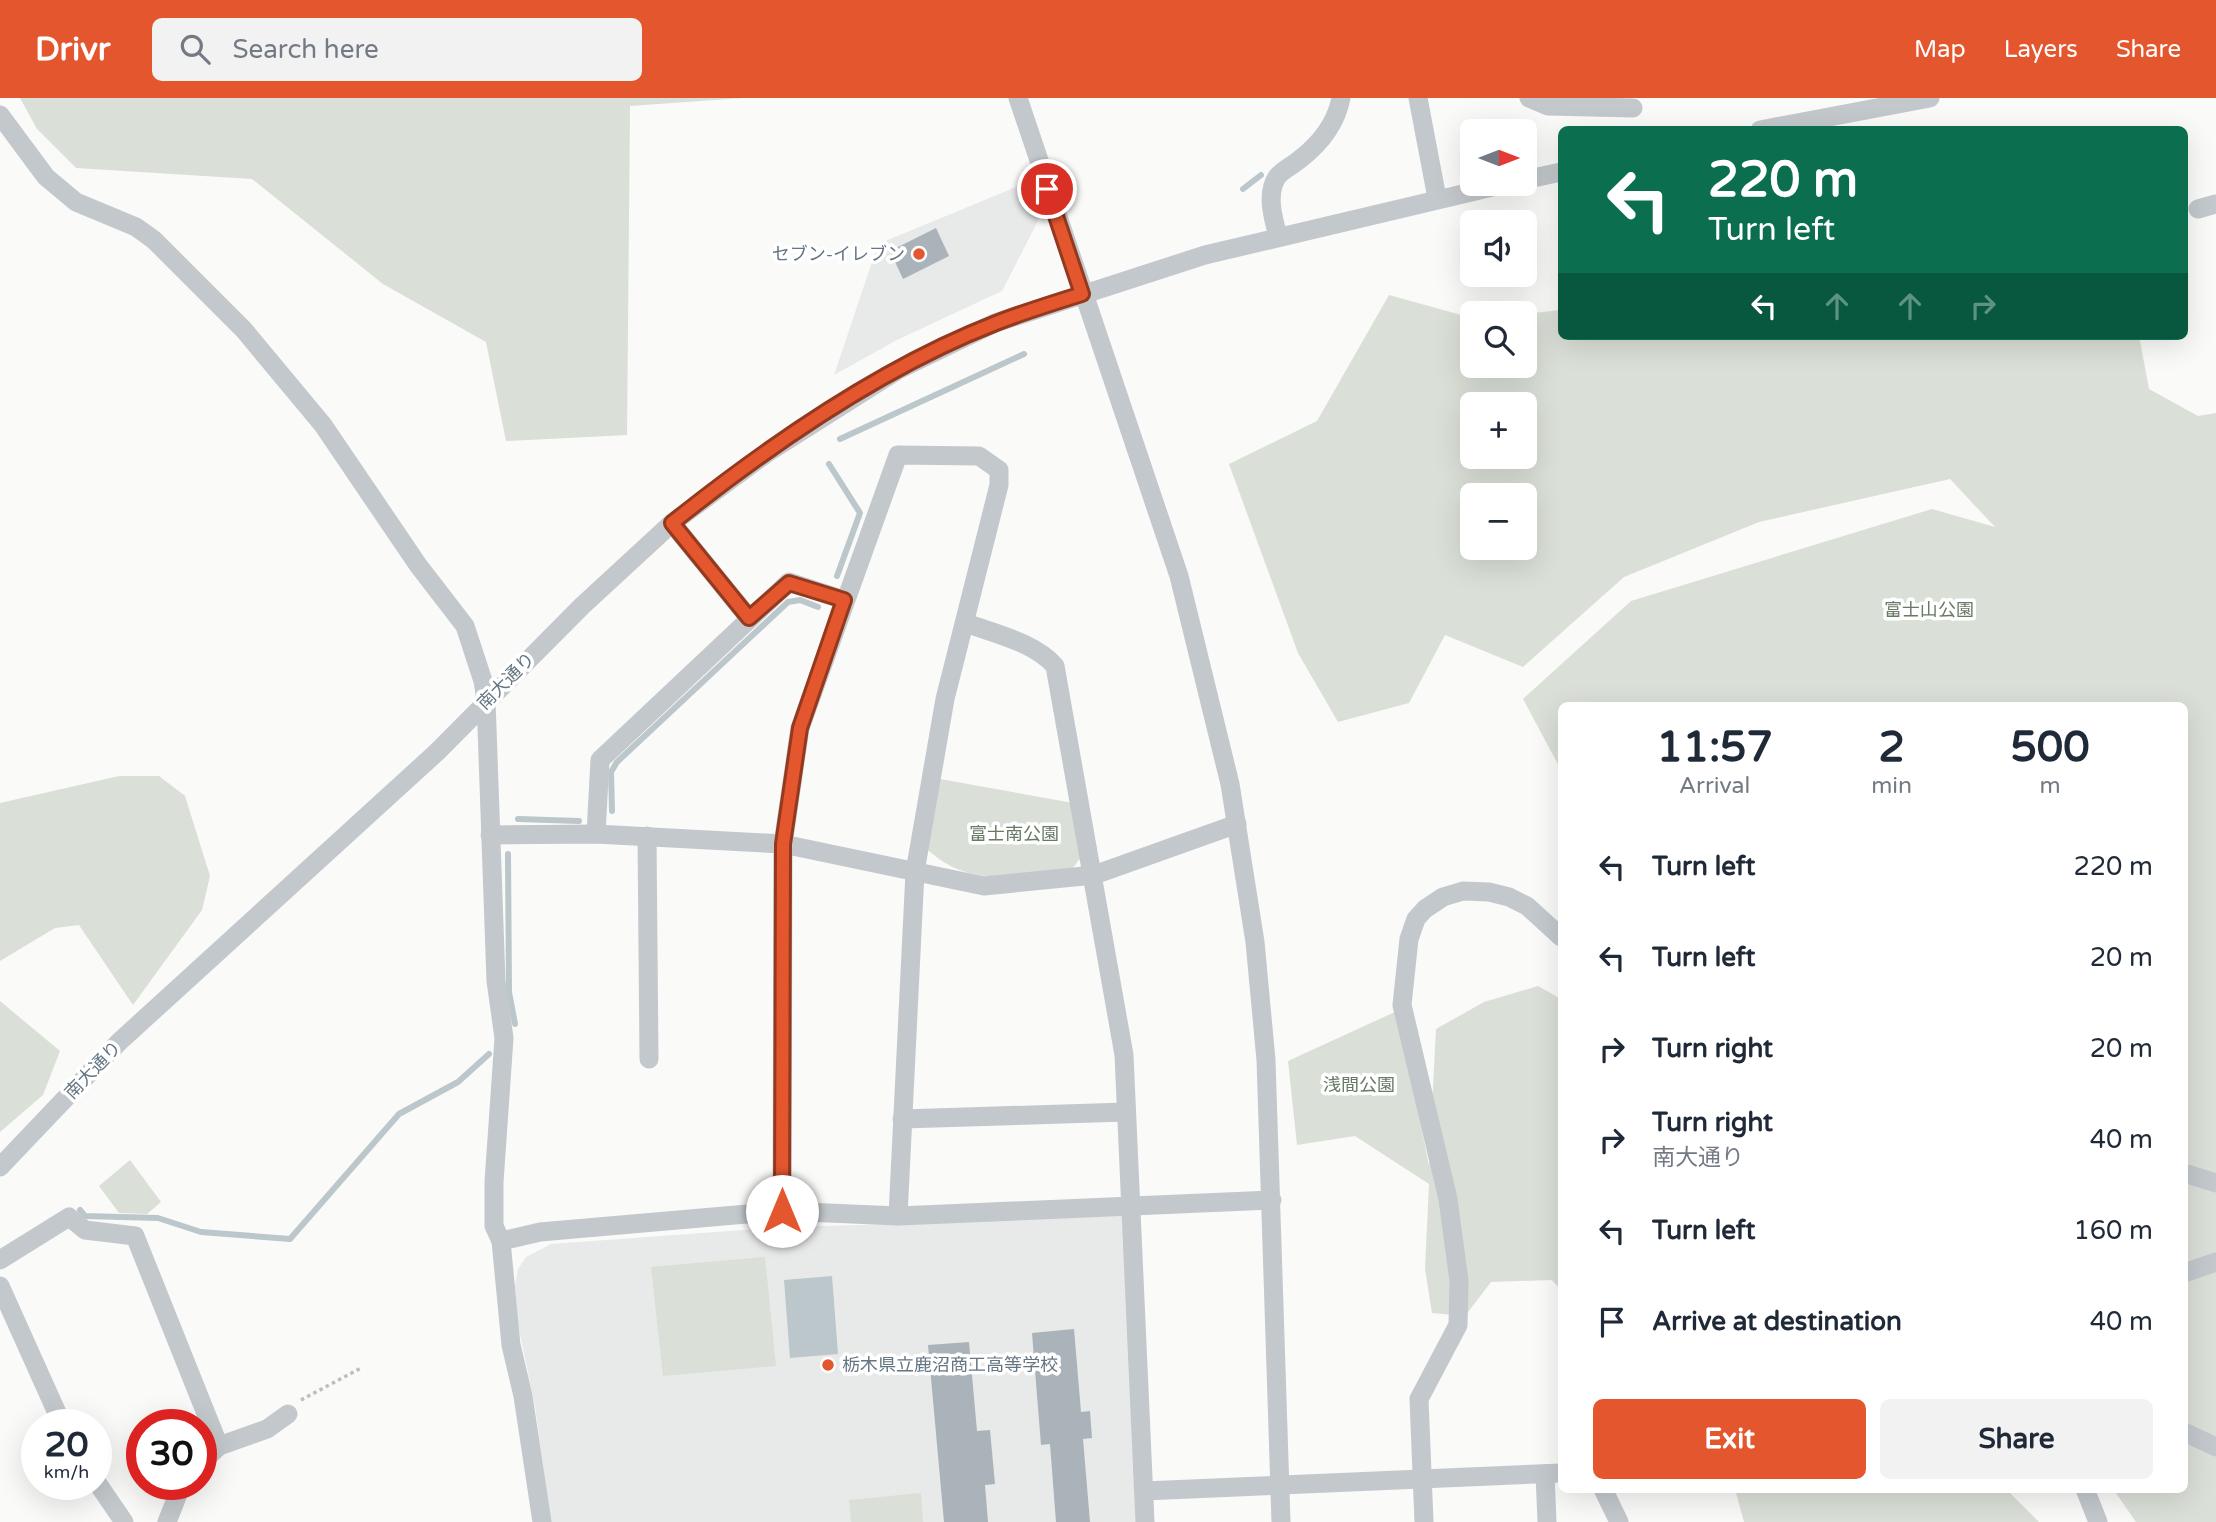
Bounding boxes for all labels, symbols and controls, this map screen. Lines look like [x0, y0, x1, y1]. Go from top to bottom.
search box [152, 18, 642, 81]
text: Drivr [35, 30, 110, 69]
icon: search [176, 30, 214, 68]
text: Search here [232, 34, 379, 65]
text: Map [1914, 35, 1966, 64]
text: Layers [2004, 35, 2078, 64]
text: Share [2116, 35, 2181, 64]
north arrow [1460, 119, 1536, 196]
map controls [1460, 119, 1537, 560]
text: 220 m [1708, 151, 1858, 210]
icon: left [1593, 154, 1684, 245]
pin [1017, 159, 1077, 219]
icon: arrive [1028, 170, 1066, 208]
button: sound [1460, 210, 1537, 287]
text: Turn left [1708, 211, 1835, 249]
place label: セブン-イレブン [772, 243, 905, 265]
marker: セブン-イレブン [911, 246, 927, 262]
icon: left [1745, 287, 1783, 325]
icon: ahead [1818, 287, 1856, 325]
icon: ahead [1891, 287, 1929, 325]
icon: right [1964, 287, 2002, 325]
button: search [1460, 301, 1537, 378]
button: + [1460, 392, 1537, 469]
button: − [1460, 483, 1537, 560]
park label: 富士山公園 [1884, 599, 1974, 621]
street label: 南大通り [473, 648, 539, 714]
text: 11:57 [1656, 722, 1773, 773]
text: 2 [1878, 722, 1905, 773]
text: 500 [2010, 722, 2090, 773]
text: Arrival [1679, 772, 1750, 800]
text: min [1871, 772, 1912, 800]
text: m [2039, 772, 2061, 800]
park label: 富士南公園 [969, 823, 1059, 845]
icon: left [1593, 848, 1631, 886]
text: Turn left [1652, 851, 1755, 882]
text: 220 m [2073, 851, 2153, 882]
icon: left [1593, 939, 1631, 977]
text: Turn left [1652, 942, 1755, 973]
text: 20 m [2090, 942, 2153, 973]
icon: right [1593, 1030, 1631, 1068]
text: Turn right [1652, 1033, 1773, 1064]
text: 20 m [2090, 1033, 2153, 1064]
street label: 南大通り [60, 1036, 126, 1104]
park label: 浅間公園 [1323, 1074, 1395, 1096]
text: Turn right [1652, 1107, 1773, 1138]
icon: right [1593, 1121, 1631, 1159]
text: 40 m [2090, 1124, 2153, 1155]
text: 南大通り [1652, 1144, 1744, 1172]
position arrow [745, 1174, 819, 1248]
icon: left [1593, 1212, 1631, 1250]
text: Turn left [1652, 1215, 1755, 1246]
text: 160 m [2073, 1215, 2153, 1246]
icon: arrive [1593, 1303, 1631, 1341]
text: Arrive at destination [1652, 1306, 1902, 1337]
text: 40 m [2090, 1306, 2153, 1337]
place label: 栃木県立鹿沼商工高等学校 [842, 1354, 1058, 1376]
marker: 栃木県立鹿沼商工高等学校 [820, 1357, 836, 1373]
button: Exit [1593, 1399, 1866, 1479]
button: Share [1880, 1399, 2153, 1479]
speed limit sign: 30 [126, 1409, 217, 1500]
text: 20 [45, 1424, 88, 1466]
text: km/h [44, 1461, 89, 1483]

